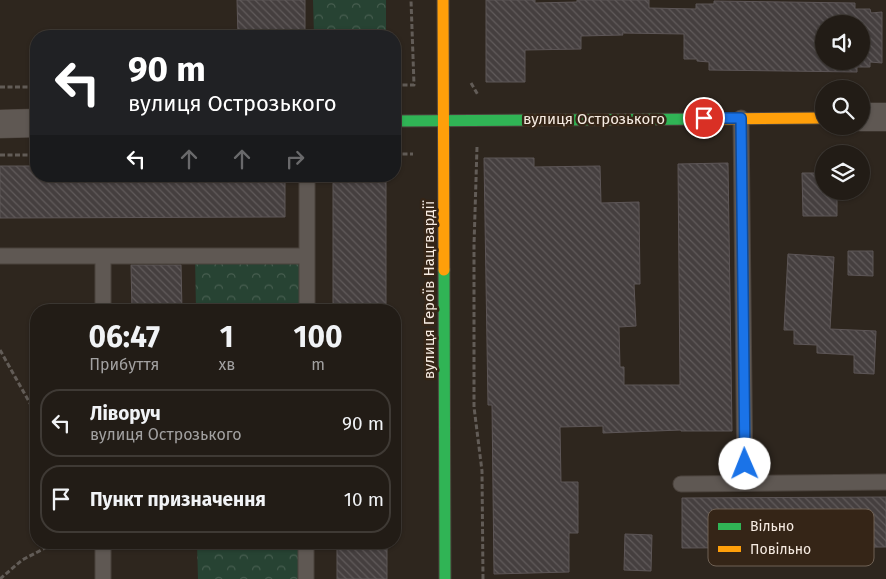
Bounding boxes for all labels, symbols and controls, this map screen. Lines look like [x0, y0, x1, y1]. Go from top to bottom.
map controls [815, 15, 870, 200]
button: sound [815, 15, 870, 70]
text: 90 m [128, 48, 206, 90]
icon: left [45, 50, 110, 115]
button: search [815, 80, 870, 135]
text: вулиця Острозького [128, 90, 337, 117]
pin [683, 97, 725, 139]
icon: arrive [690, 104, 718, 132]
street label: вулиця Острозького [523, 110, 665, 128]
icon: left [122, 145, 150, 173]
icon: ahead [175, 145, 203, 173]
icon: ahead [228, 145, 256, 173]
icon: right [281, 145, 309, 173]
button: layers [815, 145, 870, 200]
street label: вулиця Героїв Нацгвардії [420, 200, 438, 379]
text: 06:47 [88, 319, 160, 355]
text: 1 [220, 319, 234, 355]
text: 100 [294, 319, 343, 355]
text: Прибуття [89, 355, 159, 374]
text: хв [218, 355, 235, 374]
text: m [311, 355, 325, 374]
text: Ліворуч [90, 402, 161, 425]
icon: left [47, 409, 75, 437]
text: 90 m [342, 412, 384, 435]
text: вулиця Острозького [90, 425, 242, 444]
position arrow [718, 437, 770, 489]
icon: arrive [47, 485, 75, 513]
text: Пункт призначення [90, 488, 266, 511]
text: 10 m [344, 488, 384, 511]
legend [708, 509, 874, 566]
text: Вільно [750, 518, 794, 535]
text: Повільно [750, 541, 811, 558]

